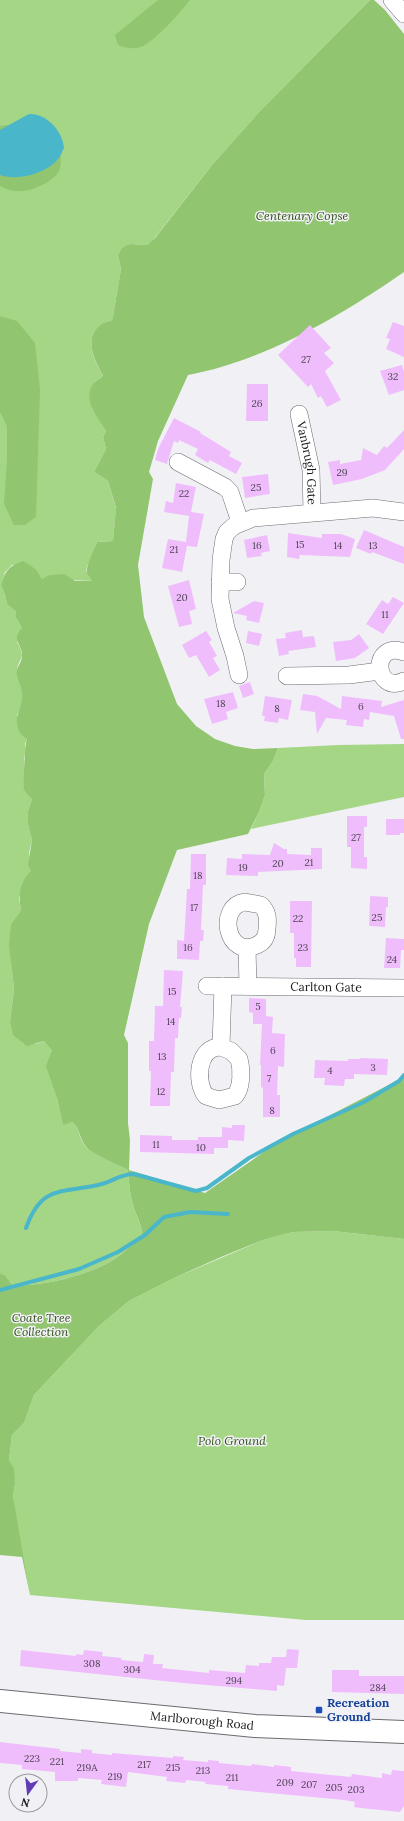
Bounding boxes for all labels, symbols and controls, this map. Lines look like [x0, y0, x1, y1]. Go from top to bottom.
park label: Centenary Copse [256, 208, 349, 223]
house number: 27 [301, 353, 311, 366]
house number: 32 [388, 370, 398, 383]
house number: 26 [251, 397, 263, 410]
street label: Vanbrugh Gate [294, 419, 320, 505]
house number: 29 [336, 466, 348, 479]
house number: 25 [251, 481, 261, 494]
house number: 22 [179, 487, 189, 500]
house number: 15 [295, 538, 305, 551]
house number: 16 [252, 539, 262, 552]
house number: 14 [333, 539, 343, 552]
house number: 13 [368, 539, 378, 552]
house number: 21 [169, 543, 179, 556]
house number: 20 [176, 591, 188, 604]
house number: 11 [381, 608, 389, 621]
house number: 18 [216, 697, 226, 710]
house number: 6 [358, 700, 364, 713]
house number: 8 [274, 702, 280, 715]
house number: 27 [351, 831, 361, 844]
house number: 21 [304, 856, 314, 869]
house number: 20 [272, 857, 284, 870]
house number: 19 [238, 861, 248, 874]
house number: 18 [193, 869, 203, 882]
house number: 17 [190, 901, 199, 914]
house number: 25 [372, 911, 382, 924]
house number: 22 [293, 912, 303, 925]
house number: 16 [183, 941, 193, 954]
house number: 23 [298, 941, 309, 954]
house number: 24 [387, 953, 398, 966]
street label: Carlton Gate [290, 979, 362, 995]
house number: 15 [167, 985, 177, 998]
house number: 5 [255, 1000, 261, 1013]
house number: 14 [166, 1015, 176, 1028]
house number: 6 [270, 1044, 276, 1057]
house number: 13 [157, 1050, 167, 1063]
house number: 3 [370, 1061, 376, 1074]
house number: 4 [327, 1064, 333, 1077]
house number: 7 [267, 1072, 272, 1085]
house number: 12 [156, 1085, 166, 1098]
house number: 8 [269, 1104, 275, 1117]
house number: 11 [152, 1138, 160, 1151]
house number: 10 [196, 1141, 206, 1154]
park label: Coate Tree Collection [12, 1310, 71, 1339]
park label: Polo Ground [198, 1433, 266, 1448]
house number: 308 [83, 1657, 101, 1670]
house number: 304 [123, 1663, 141, 1676]
house number: 294 [226, 1674, 243, 1687]
house number: 284 [370, 1681, 387, 1694]
place label: Recreation Ground [327, 1695, 390, 1724]
marker: Recreation Ground [314, 1705, 324, 1715]
street label: Marlborough Road [150, 1708, 255, 1733]
house number: 223 [24, 1752, 41, 1765]
house number: 221 [50, 1755, 65, 1768]
house number: 217 [137, 1758, 151, 1771]
house number: 219A [76, 1761, 98, 1774]
house number: 215 [166, 1761, 180, 1774]
house number: 213 [196, 1764, 211, 1777]
house number: 219 [108, 1770, 123, 1783]
house number: 211 [226, 1771, 239, 1784]
north arrow [8, 1773, 48, 1813]
house number: 209 [276, 1776, 294, 1789]
house number: 207 [301, 1778, 317, 1791]
house number: 205 [325, 1781, 343, 1794]
house number: 203 [347, 1783, 365, 1796]
text: N [19, 1795, 31, 1811]

